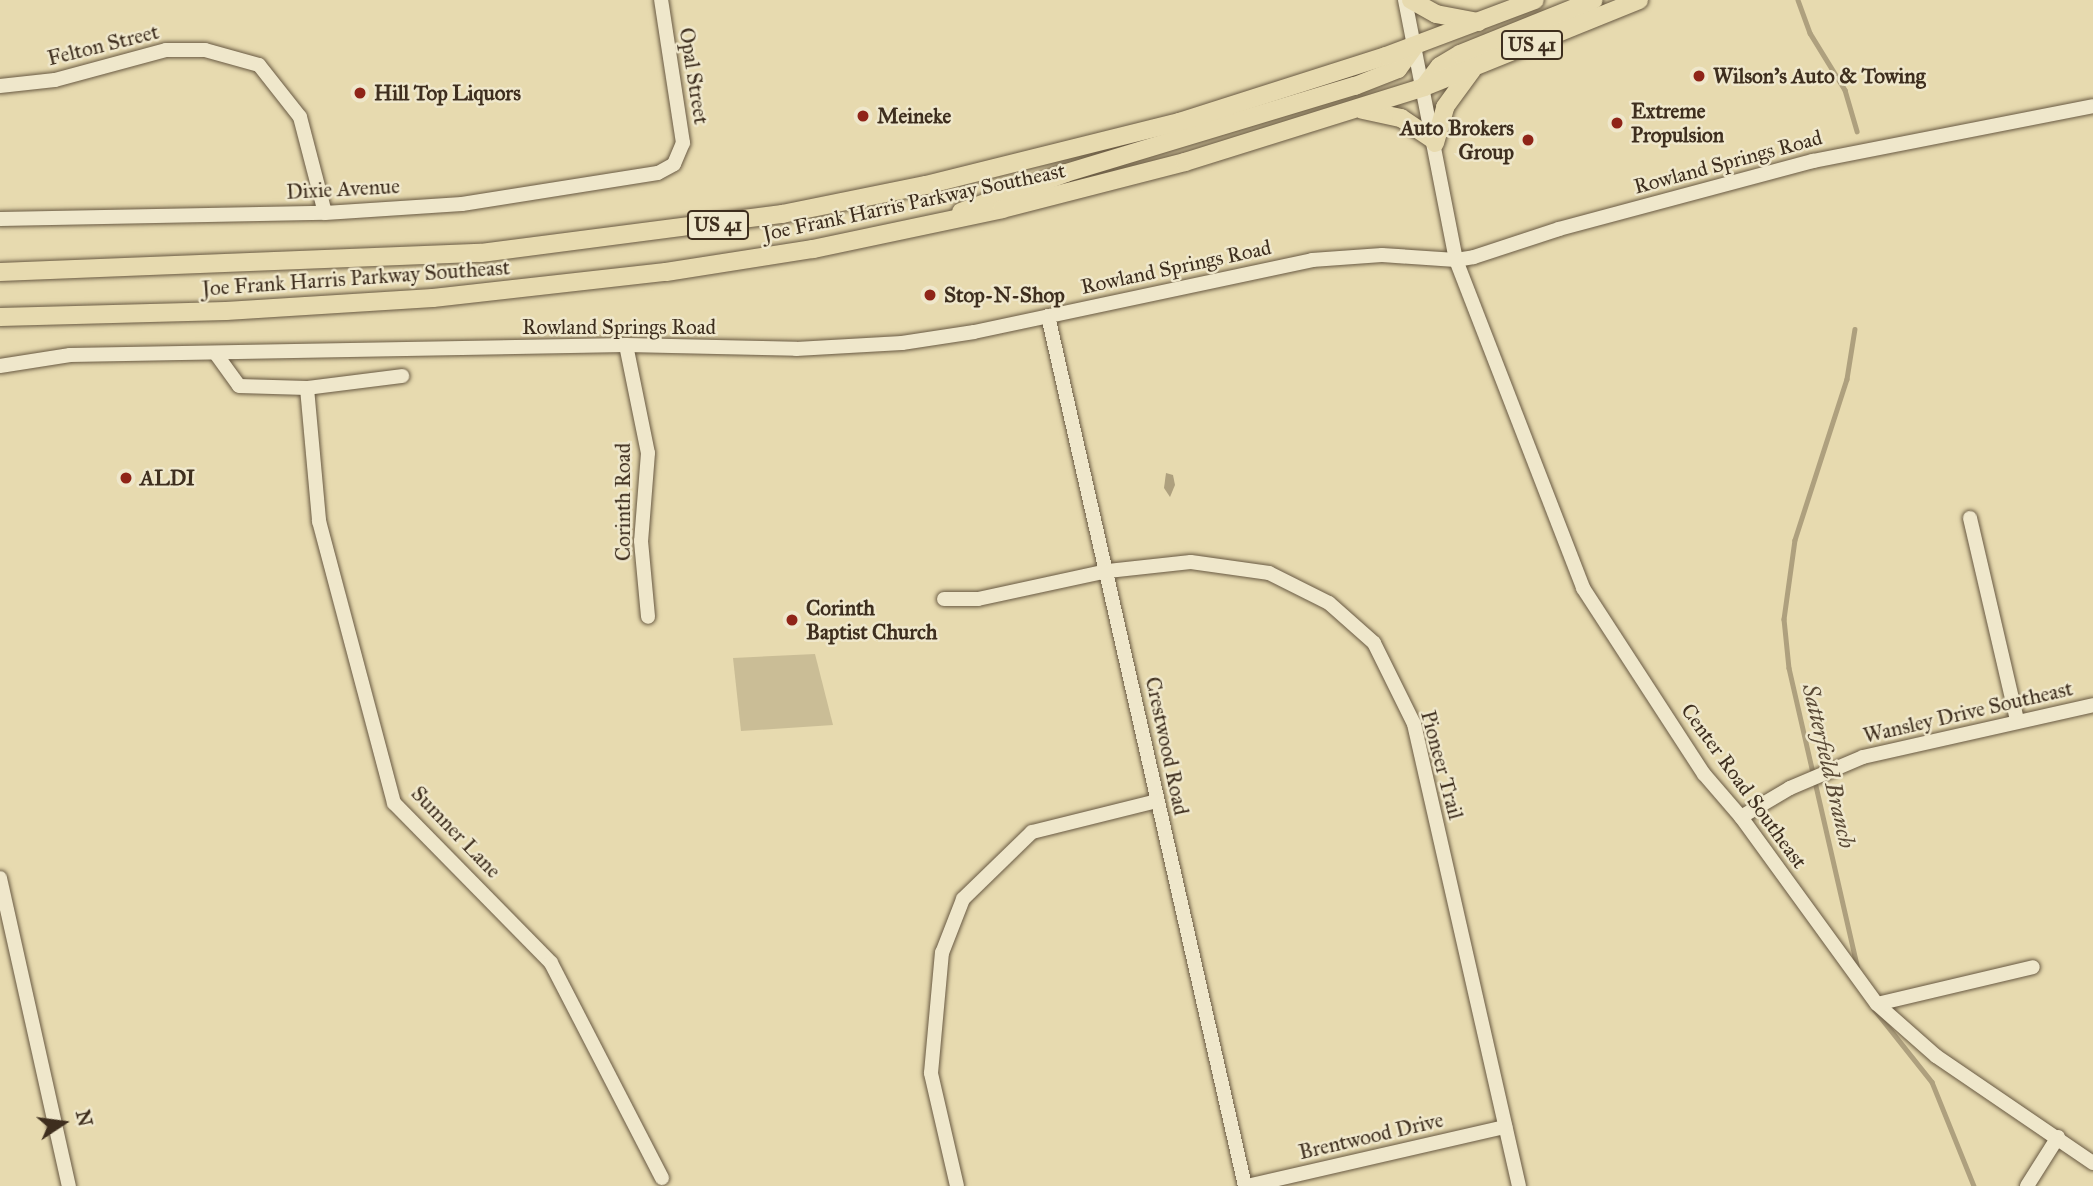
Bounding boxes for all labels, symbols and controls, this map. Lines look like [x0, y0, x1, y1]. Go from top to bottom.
street label: Felton Street [45, 19, 161, 71]
street label: Opal Street [674, 26, 714, 126]
road number: US 41 [1500, 30, 1564, 60]
place label: Wilson's Auto & Towing [1713, 63, 1925, 89]
marker: Wilson's Auto & Towing [1691, 68, 1707, 84]
place label: Hill Top Liquors [374, 80, 521, 106]
marker: Hill Top Liquors [352, 85, 368, 101]
place label: Extreme Propulsion [1631, 98, 1724, 148]
place label: Meineke [877, 103, 951, 129]
marker: Meineke [855, 108, 871, 124]
place label: Auto Brokers Group [1400, 115, 1514, 165]
marker: Extreme Propulsion [1609, 115, 1625, 131]
street label: Rowland Springs Road [1631, 125, 1825, 199]
marker: Auto Brokers Group [1520, 132, 1536, 148]
street label: Joe Frank Harris Parkway Southeast [760, 158, 1068, 246]
street label: Dixie Avenue [286, 173, 400, 205]
road number: US 41 [686, 210, 750, 241]
street label: Rowland Springs Road [1078, 234, 1274, 300]
street label: Joe Frank Harris Parkway Southeast [201, 255, 511, 301]
place label: Stop-N-Shop [944, 282, 1065, 308]
marker: Stop-N-Shop [922, 287, 938, 303]
street label: Rowland Springs Road [522, 314, 716, 340]
street label: Corinth Road [610, 443, 636, 561]
place label: ALDI [140, 465, 195, 491]
marker: ALDI [118, 470, 134, 486]
place label: Corinth Baptist Church [806, 595, 937, 645]
marker: Corinth Baptist Church [784, 612, 800, 628]
street label: Crestwood Road [1140, 675, 1194, 817]
street label: Wansley Drive Southeast [1861, 676, 2075, 748]
water label: Satterfield Branch [1797, 681, 1861, 851]
street label: Center Road Southeast [1676, 699, 1812, 873]
street label: Pioneer Trail [1415, 708, 1469, 822]
street label: Sumner Lane [406, 781, 506, 883]
north arrow [28, 1088, 98, 1158]
street label: Brentwood Drive [1296, 1107, 1446, 1165]
text: N [71, 1108, 97, 1129]

